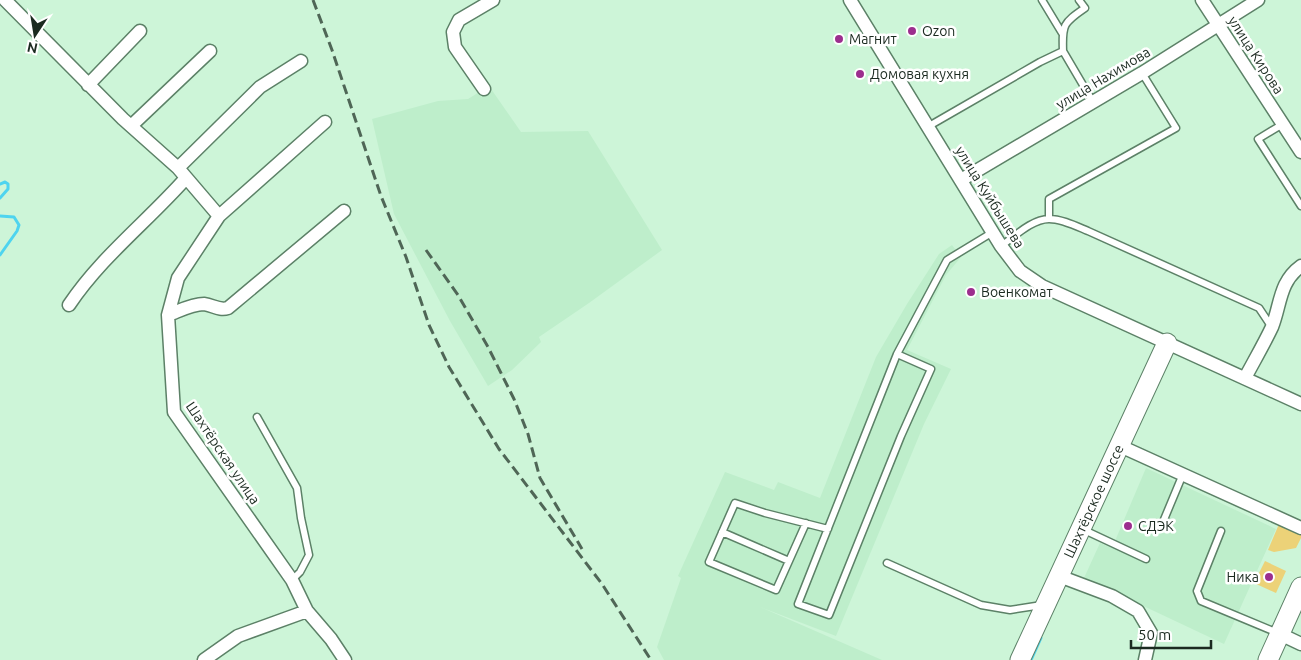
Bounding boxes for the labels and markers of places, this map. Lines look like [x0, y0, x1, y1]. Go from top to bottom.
place label: Ozon [922, 23, 955, 39]
marker: Ozon [906, 25, 918, 37]
place label: Магнит [849, 31, 897, 47]
marker: Магнит [833, 33, 845, 45]
place label: Домовая кухня [870, 66, 969, 82]
marker: Домовая кухня [854, 68, 866, 80]
place label: Военкомат [981, 284, 1053, 300]
marker: Военкомат [965, 286, 977, 298]
place label: СДЭК [1138, 518, 1174, 534]
marker: СДЭК [1122, 520, 1134, 532]
place label: Ника [1227, 569, 1259, 585]
marker: Ника [1263, 571, 1275, 583]

